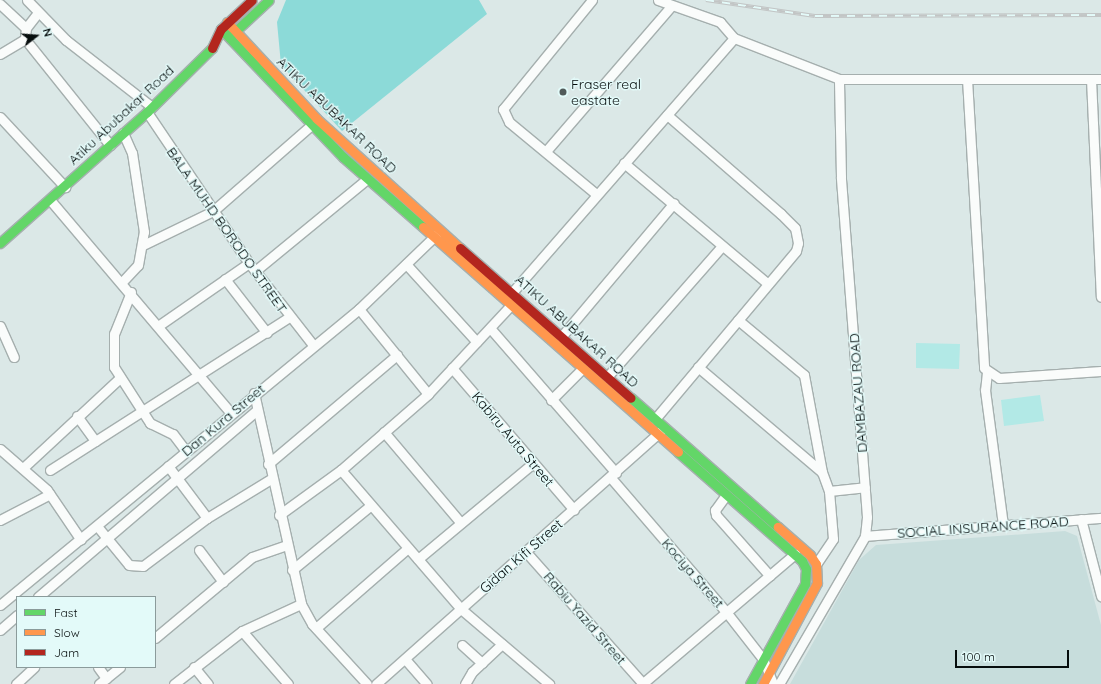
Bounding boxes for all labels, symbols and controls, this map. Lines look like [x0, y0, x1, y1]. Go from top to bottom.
north arrow [16, 16, 56, 56]
text: N [40, 27, 55, 38]
street label: ATIKU ABUBAKAR ROAD [273, 53, 401, 177]
street label: Atiku Abubakar Road [65, 62, 177, 168]
place label: Fraser real eastate [571, 76, 641, 108]
marker: Fraser real eastate [558, 87, 568, 97]
street label: BALA MUHD BORODO STREET [163, 144, 291, 316]
street label: ATIKU ABUBAKAR ROAD [512, 271, 642, 391]
street label: DAMBAZAU ROAD [845, 333, 871, 453]
street label: Dan Kura Street [178, 380, 268, 460]
street label: Kabiru Auta Street [468, 388, 558, 490]
street label: SOCIAL INSURANCE ROAD [897, 513, 1069, 541]
street label: Gidan Kifi Street [476, 515, 566, 597]
street label: Kociya Street [658, 535, 728, 611]
street label: Rabiu Yazid Street [540, 568, 630, 668]
legend [16, 596, 156, 668]
text: Fast [54, 605, 78, 620]
text: Slow [54, 625, 80, 640]
scale bar [957, 642, 1071, 668]
text: Jam [54, 645, 79, 660]
text: 100 m [962, 649, 995, 664]

